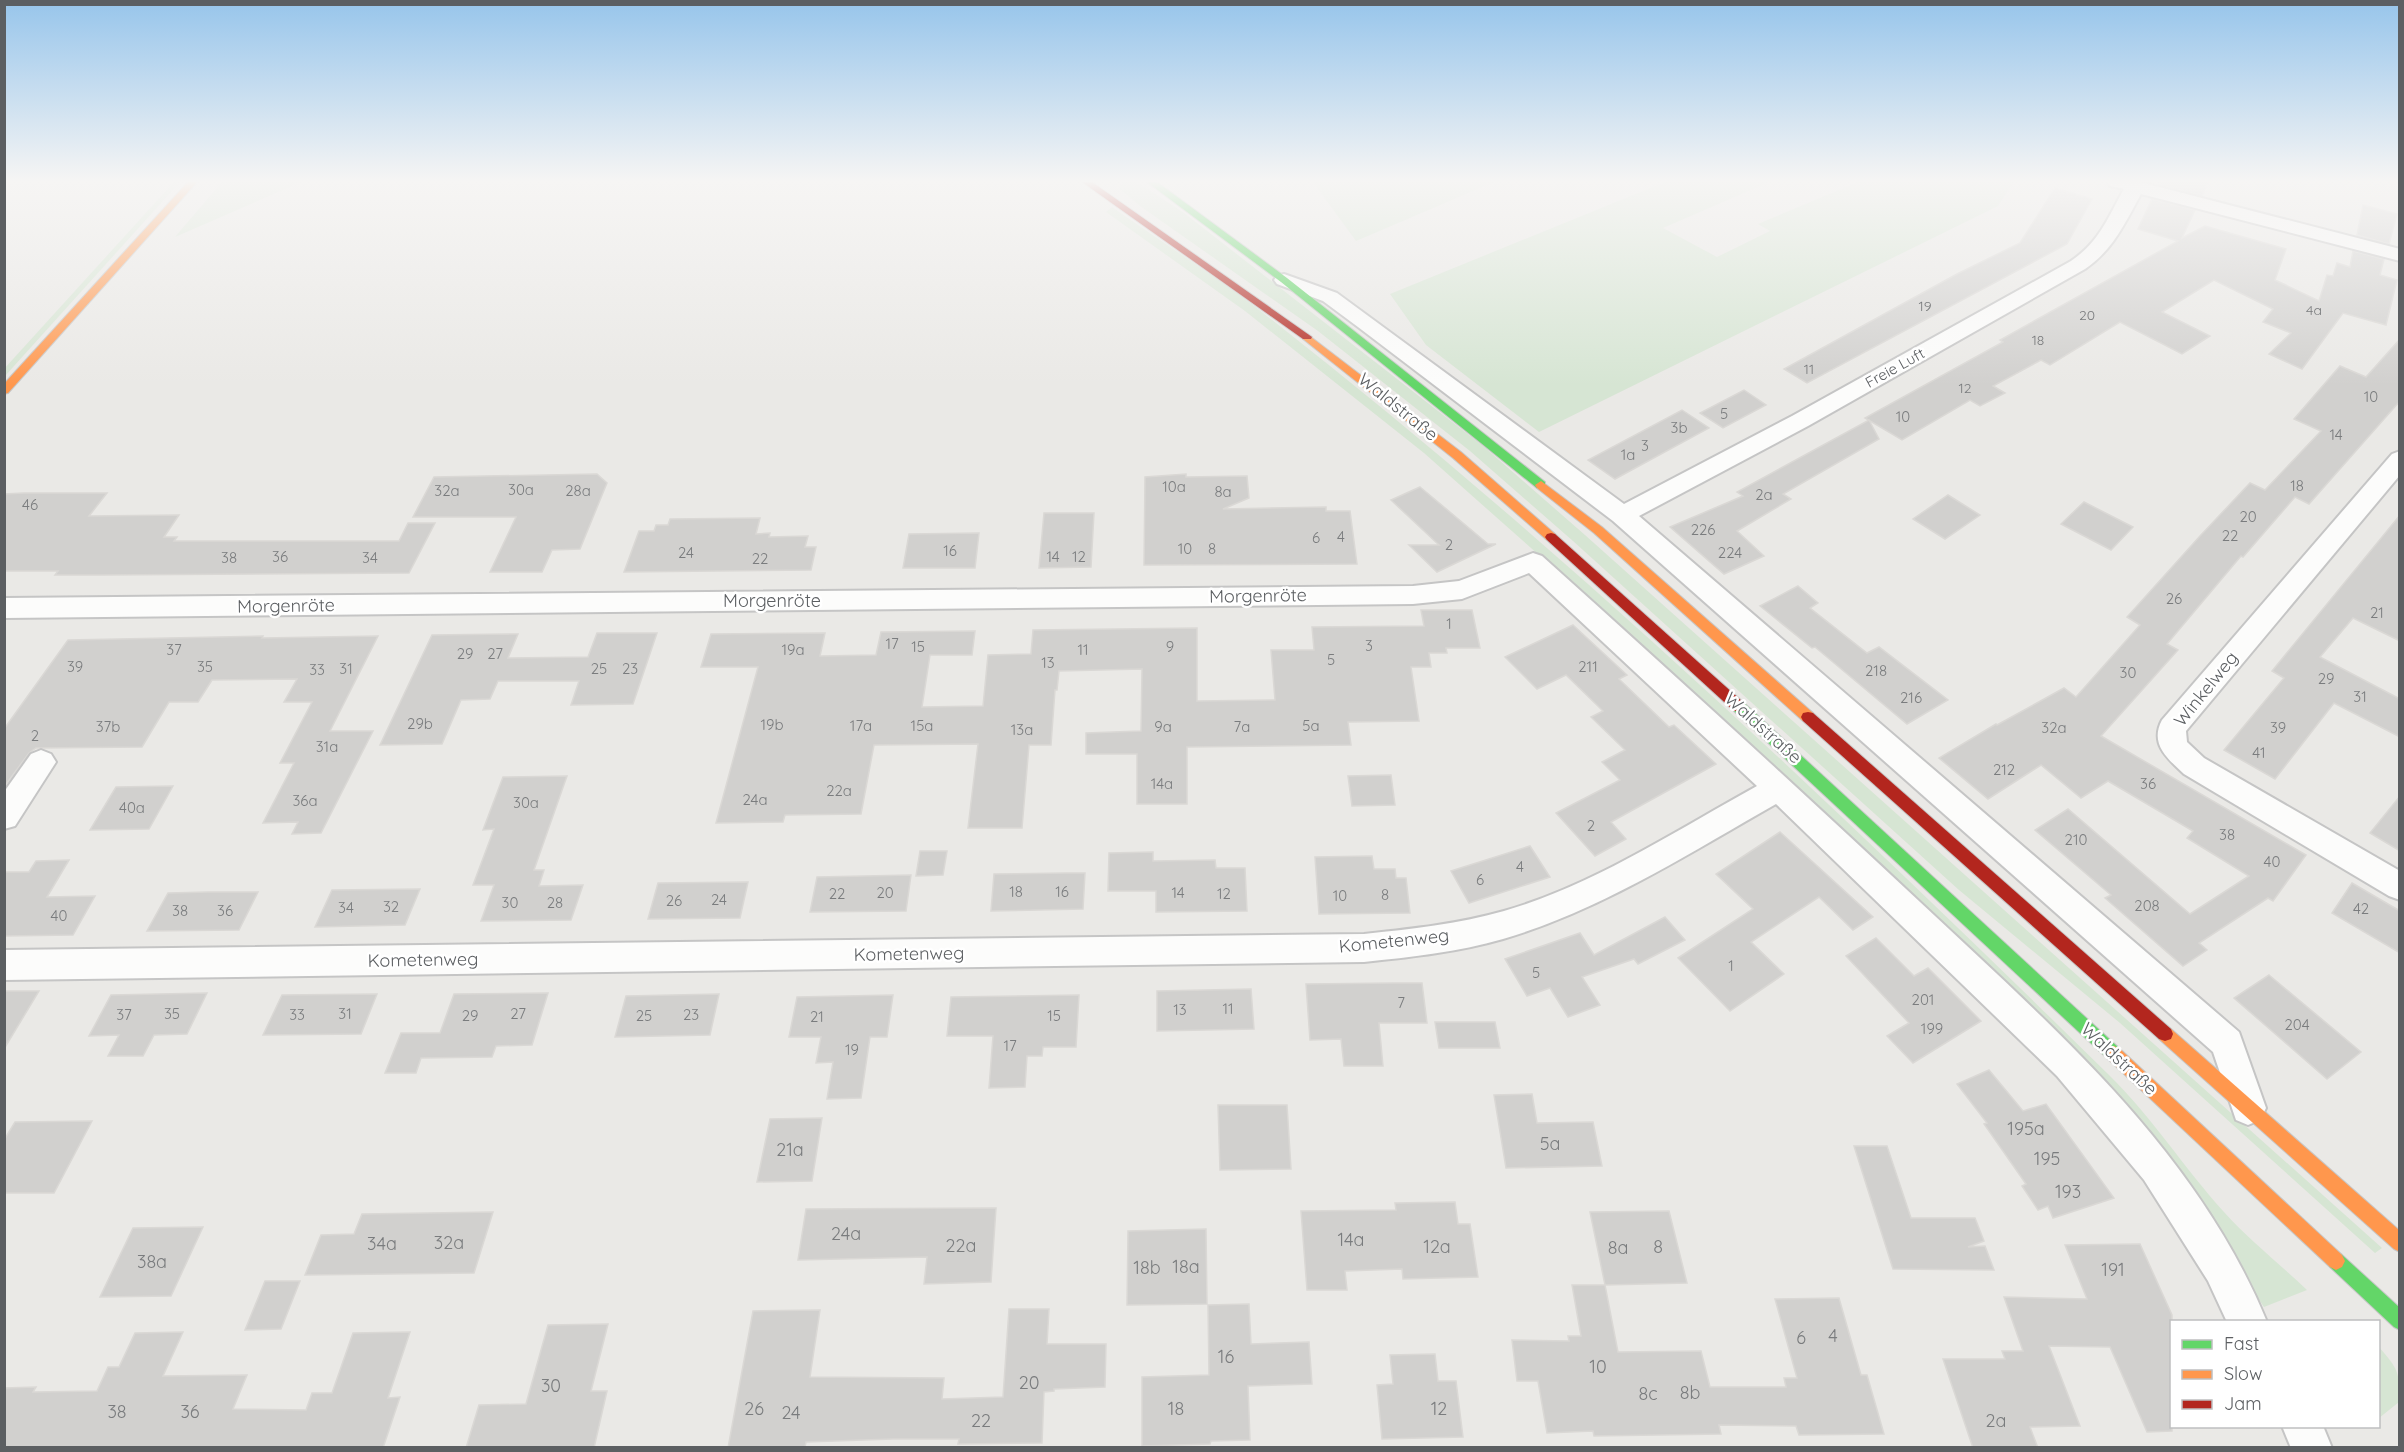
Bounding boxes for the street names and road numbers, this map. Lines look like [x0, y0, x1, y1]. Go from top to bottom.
street label: Freie Luft [1862, 343, 1928, 392]
street label: Waldstraße [1354, 367, 1443, 446]
street label: Morgenröte [1209, 583, 1307, 608]
street label: Morgenröte [723, 589, 821, 612]
street label: Morgenröte [237, 593, 335, 618]
street label: Winkelweg [2168, 647, 2243, 731]
street label: Waldstraße [1720, 687, 1807, 768]
street label: Kometenweg [1338, 923, 1450, 958]
street label: Kometenweg [853, 941, 965, 966]
street label: Kometenweg [367, 947, 479, 972]
street label: Waldstraße [2076, 1017, 2162, 1100]

